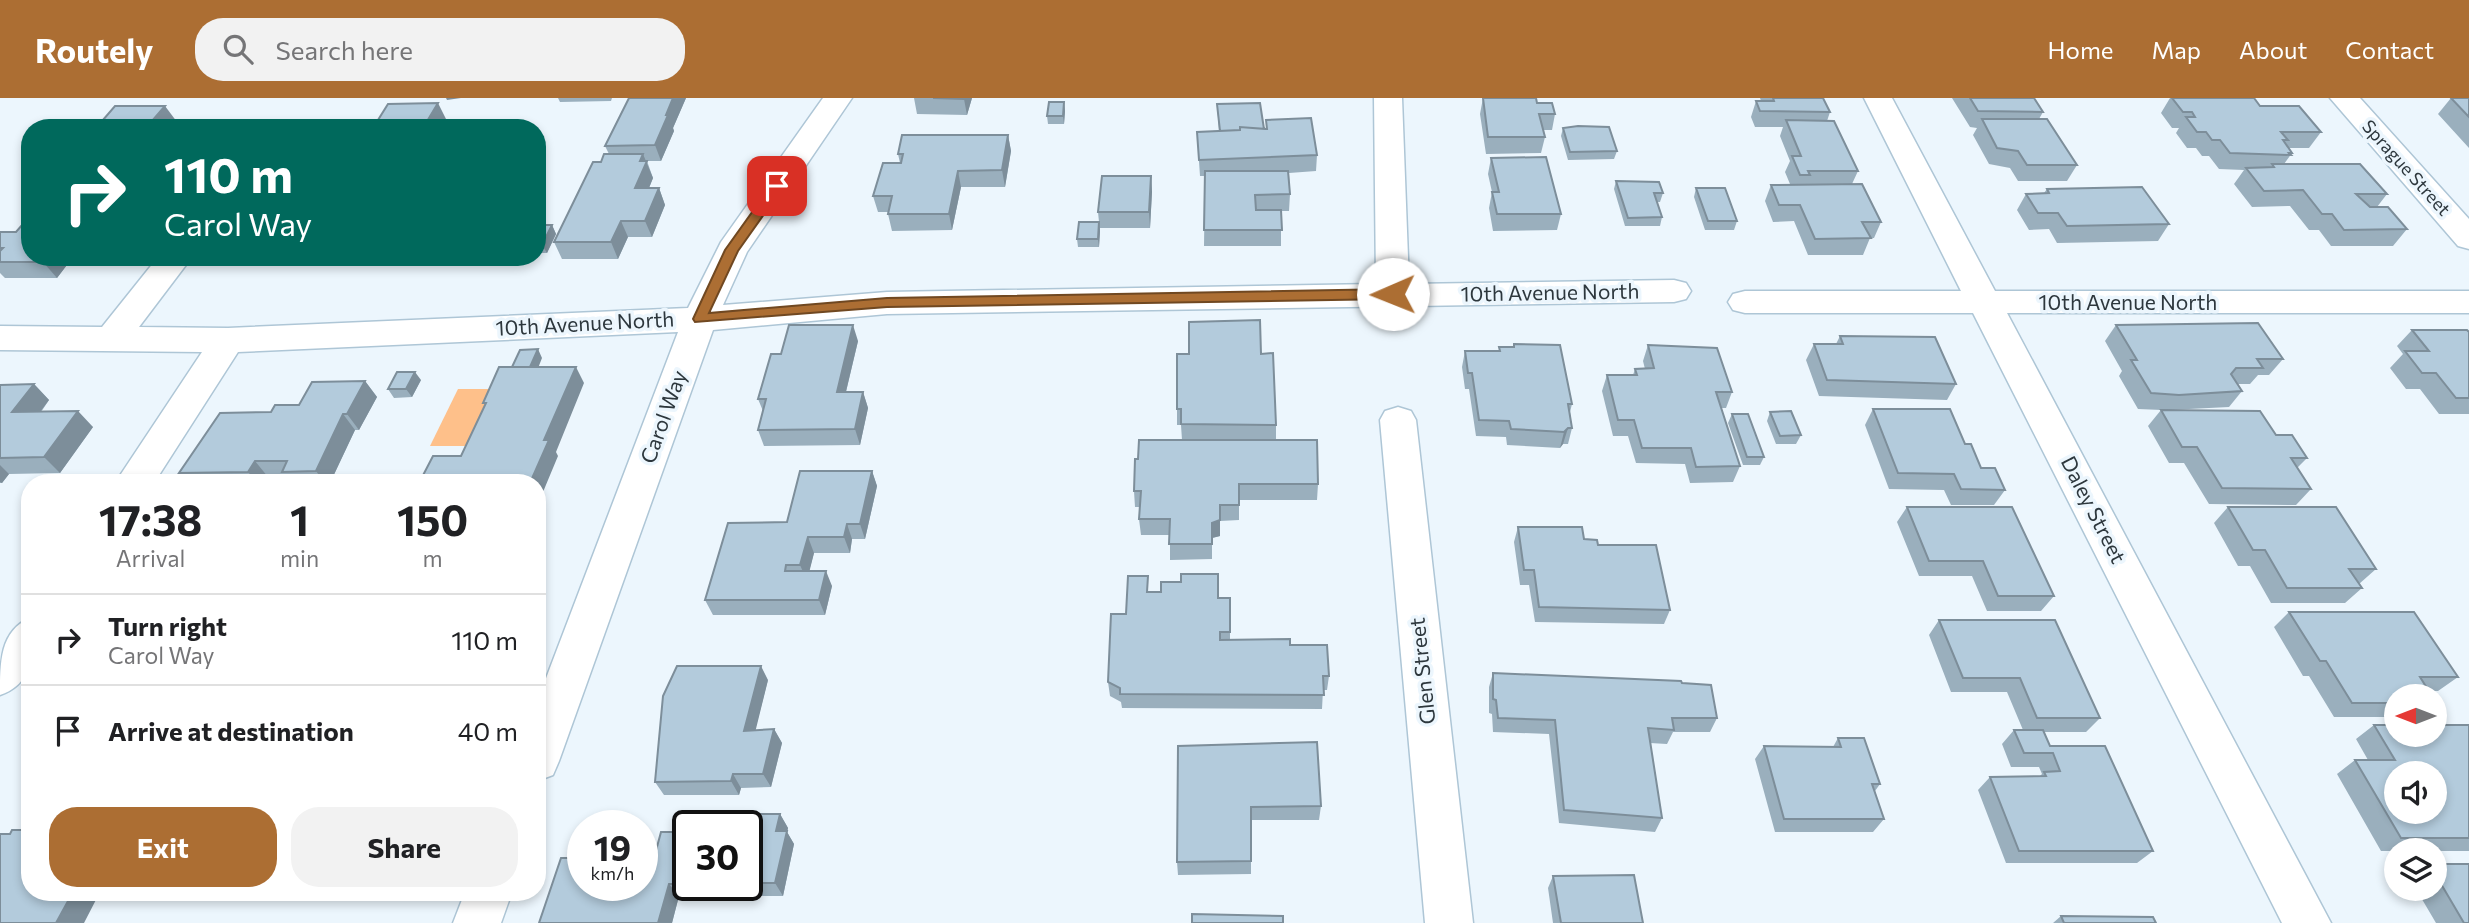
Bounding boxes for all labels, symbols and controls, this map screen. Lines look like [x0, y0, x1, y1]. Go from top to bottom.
search box [195, 18, 685, 81]
text: Routely [35, 29, 153, 70]
icon: search [219, 30, 257, 68]
text: Search here [275, 34, 413, 65]
text: Home [2048, 35, 2114, 64]
text: Map [2152, 35, 2201, 64]
text: About [2239, 35, 2307, 64]
text: Contact [2345, 35, 2434, 64]
street label: Sprague Street [2358, 115, 2455, 220]
text: 110 m [164, 143, 293, 203]
icon: right [49, 147, 140, 238]
pin [747, 156, 807, 216]
icon: arrive [758, 167, 796, 205]
text: Carol Way [164, 203, 312, 243]
position arrow [1356, 257, 1430, 331]
street label: 10th Avenue North [1460, 277, 1640, 306]
street label: 10th Avenue North [2039, 289, 2217, 314]
street label: 10th Avenue North [495, 305, 675, 340]
street label: Carol Way [634, 366, 691, 466]
street label: Daley Street [2057, 452, 2132, 567]
text: 17:38 [99, 493, 202, 545]
text: 1 [290, 493, 309, 545]
text: 150 [397, 493, 468, 545]
text: Arrival [116, 544, 185, 572]
text: min [280, 544, 319, 572]
text: m [423, 544, 443, 572]
text: Turn right [108, 610, 227, 641]
street label: Glen Street [1403, 617, 1440, 726]
icon: right [49, 621, 87, 659]
text: 110 m [451, 624, 518, 655]
text: Carol Way [108, 641, 214, 669]
north arrow [2384, 684, 2446, 747]
map controls [2384, 684, 2447, 901]
icon: arrive [49, 712, 87, 750]
text: Arrive at destination [108, 715, 354, 746]
text: 40 m [458, 715, 518, 746]
button: sound [2384, 761, 2447, 824]
button: Exit [49, 807, 277, 887]
button: Share [291, 807, 518, 887]
speed limit sign: 30 [672, 810, 763, 901]
text: 19 [594, 825, 631, 868]
button: layers [2384, 838, 2447, 901]
text: km/h [591, 862, 634, 884]

